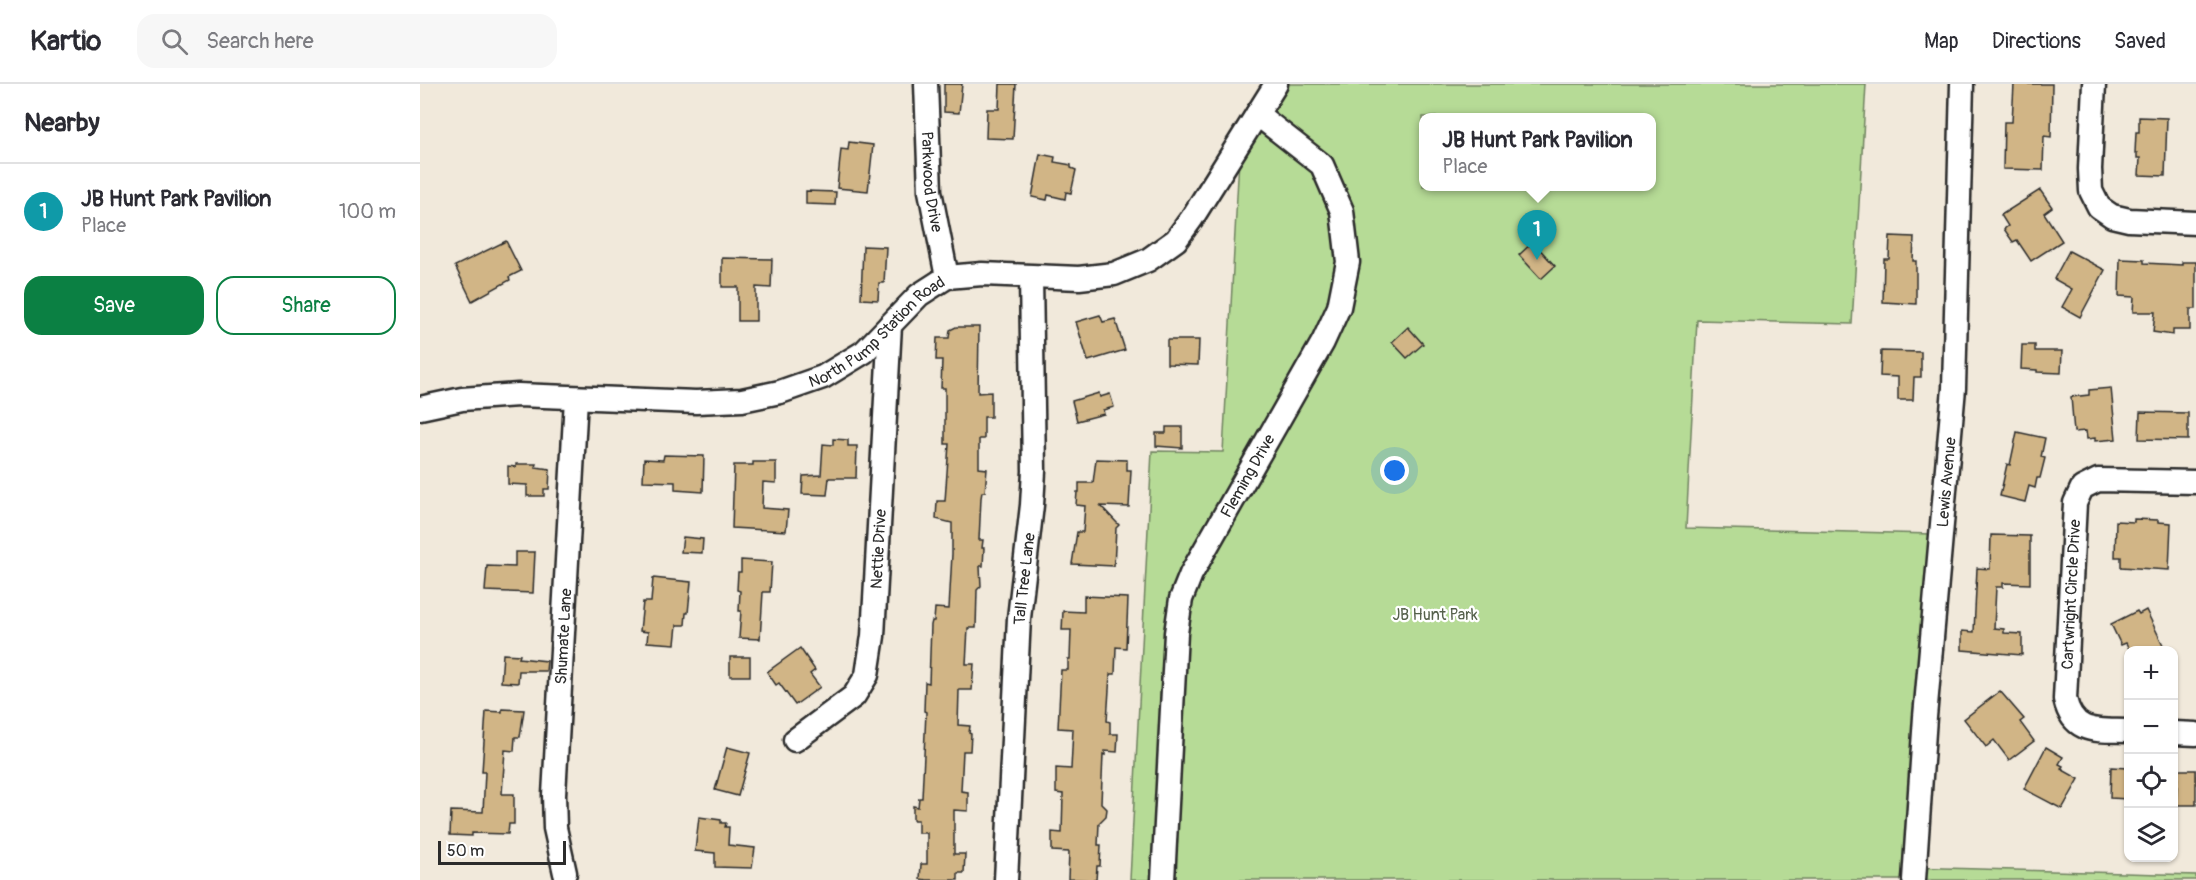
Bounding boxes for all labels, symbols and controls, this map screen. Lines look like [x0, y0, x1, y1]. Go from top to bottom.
search box [137, 14, 557, 68]
text: Kartio [30, 24, 101, 59]
icon: search [158, 25, 191, 58]
text: Search here [206, 27, 314, 55]
text: Map [1924, 28, 1959, 55]
text: Directions [1992, 28, 2081, 55]
text: Saved [2114, 28, 2166, 55]
text: Nearby [24, 107, 100, 139]
popup [1419, 113, 1656, 191]
text: JB Hunt Park Pavilion [1442, 126, 1633, 154]
street label: Parkwood Drive [917, 131, 947, 234]
text: Place [1442, 154, 1487, 179]
text: JB Hunt Park Pavilion [81, 185, 271, 213]
text: 1 [40, 199, 47, 224]
text: 100 m [339, 199, 396, 224]
pin: 1 [1518, 210, 1556, 260]
text: Place [81, 213, 126, 238]
street label: North Pump Station Road [806, 272, 949, 392]
button: Save [24, 276, 204, 335]
button: Share [216, 276, 396, 335]
street label: Fleming Drive [1216, 431, 1280, 521]
street label: Lewis Avenue [1933, 436, 1961, 528]
your location [1380, 456, 1409, 485]
street label: Nettie Drive [867, 508, 891, 589]
street label: Cartwright Circle Drive [2058, 519, 2085, 670]
street label: Tall Tree Lane [1010, 531, 1040, 625]
street label: Shumate Lane [551, 588, 576, 685]
park label: JB Hunt Park [1392, 605, 1478, 625]
map controls [2124, 646, 2178, 862]
button: + [2124, 646, 2178, 700]
button: − [2124, 700, 2178, 754]
button: locate [2124, 754, 2178, 808]
button: layers [2124, 808, 2178, 862]
scale bar [438, 838, 566, 866]
text: 50 m [447, 841, 484, 861]

